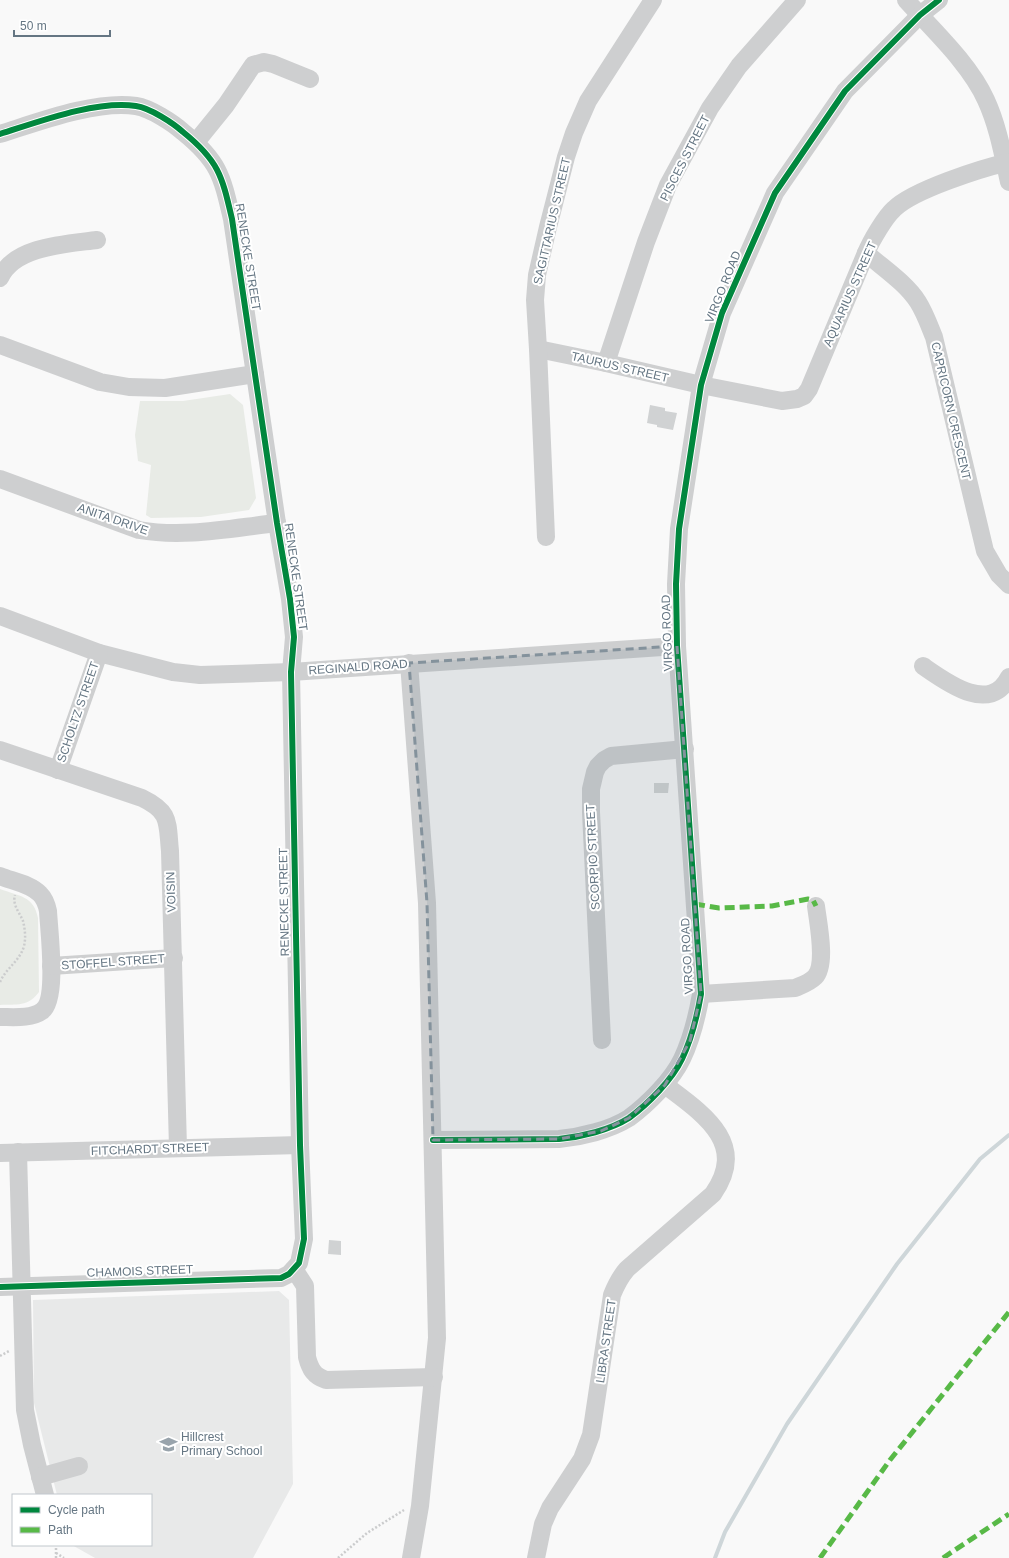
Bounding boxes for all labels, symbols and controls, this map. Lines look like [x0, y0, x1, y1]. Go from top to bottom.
scale bar [14, 12, 110, 38]
text: 50 m [20, 19, 47, 33]
street label: PISCES STREET [657, 112, 713, 203]
street label: SAGITTARIUS STREET [531, 156, 574, 286]
street label: RENECKE STREET [233, 202, 264, 312]
street label: AQUARIUS STREET [821, 239, 880, 349]
street label: VIRGO ROAD [702, 249, 744, 325]
street label: CAPRICORN CRESCENT [928, 341, 974, 482]
street label: TAURUS STREET [570, 349, 671, 385]
street label: ANITA DRIVE [76, 500, 150, 538]
street label: RENECKE STREET [282, 522, 311, 632]
street label: VIRGO ROAD [659, 594, 675, 672]
street label: REGINALD ROAD [308, 657, 408, 677]
street label: SCHOLTZ STREET [54, 659, 102, 764]
street label: SCORPIO STREET [583, 803, 603, 910]
street label: RENECKE STREET [276, 847, 292, 956]
street label: VOISIN [163, 871, 179, 913]
street label: VIRGO ROAD [678, 917, 696, 995]
street label: STOFFEL STREET [61, 951, 166, 973]
street label: FITCHARDT STREET [91, 1140, 210, 1158]
street label: CHAMOIS STREET [86, 1262, 194, 1280]
street label: LIBRA STREET [593, 1297, 619, 1384]
place label: Hillcrest Primary School [181, 1430, 262, 1458]
school or university icon: Hillcrest Primary School [158, 1434, 178, 1454]
legend [12, 1494, 152, 1546]
text: Cycle path [48, 1503, 105, 1517]
text: Path [48, 1523, 73, 1537]

